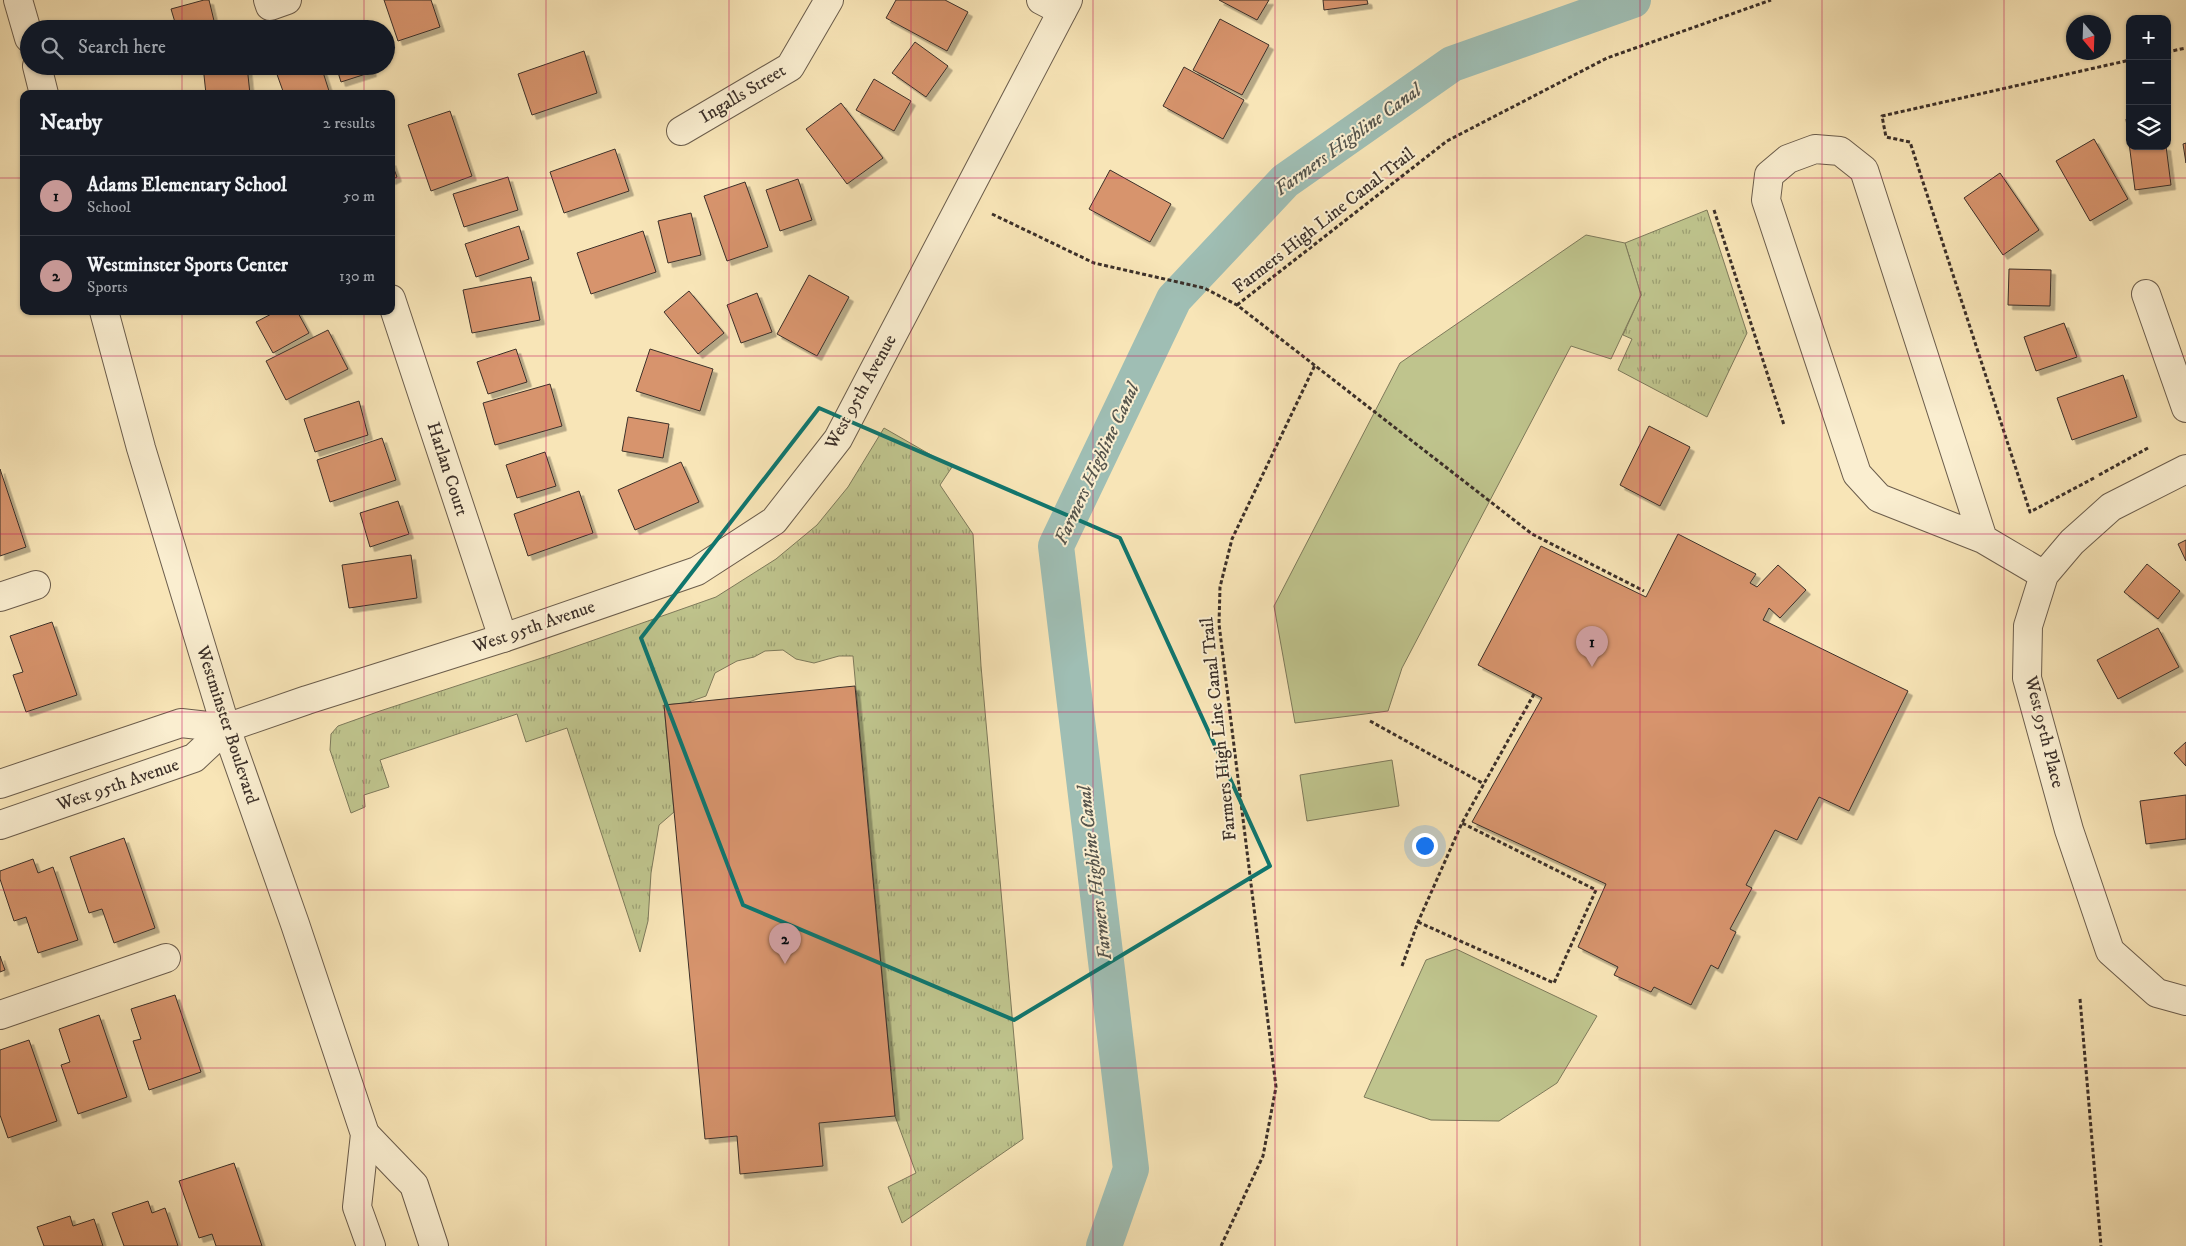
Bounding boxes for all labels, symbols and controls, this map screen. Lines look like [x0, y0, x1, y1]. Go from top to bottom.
north arrow [2066, 15, 2111, 60]
map controls [2126, 15, 2171, 150]
button: + [2126, 15, 2171, 60]
search box [20, 20, 395, 75]
icon: search [38, 34, 66, 62]
text: Search here [78, 36, 166, 59]
street label: Ingalls Street [696, 60, 790, 128]
button: − [2126, 60, 2171, 105]
water label: Farmers Highline Canal [1270, 78, 1427, 201]
button: layers [2126, 105, 2171, 150]
text: Nearby [40, 110, 102, 136]
text: 2 results [323, 113, 375, 133]
street label: Farmers High Line Canal Trail [1229, 143, 1420, 299]
text: Adams Elementary School [87, 174, 287, 197]
text: 1 [53, 186, 59, 206]
text: 50 m [343, 186, 375, 206]
text: School [87, 197, 131, 217]
text: Westminster Sports Center [87, 254, 288, 277]
text: 2 [52, 266, 60, 286]
text: 130 m [339, 266, 375, 286]
text: Sports [87, 277, 128, 297]
street label: West 95th Avenue [820, 331, 902, 454]
water label: Farmers Highline Canal [1050, 378, 1145, 548]
street label: Harlan Court [421, 419, 473, 519]
street label: West 95th Avenue [469, 596, 598, 658]
street label: Farmers High Line Canal Trail [1196, 616, 1242, 842]
pin: 1 [1576, 626, 1608, 667]
street label: Westminster Boulevard [191, 642, 263, 807]
street label: West 95th Place [2019, 673, 2069, 790]
street label: West 95th Avenue [53, 754, 182, 816]
water label: Farmers Highline Canal [1073, 783, 1117, 961]
your location [1412, 833, 1438, 859]
pin: 2 [769, 923, 801, 964]

